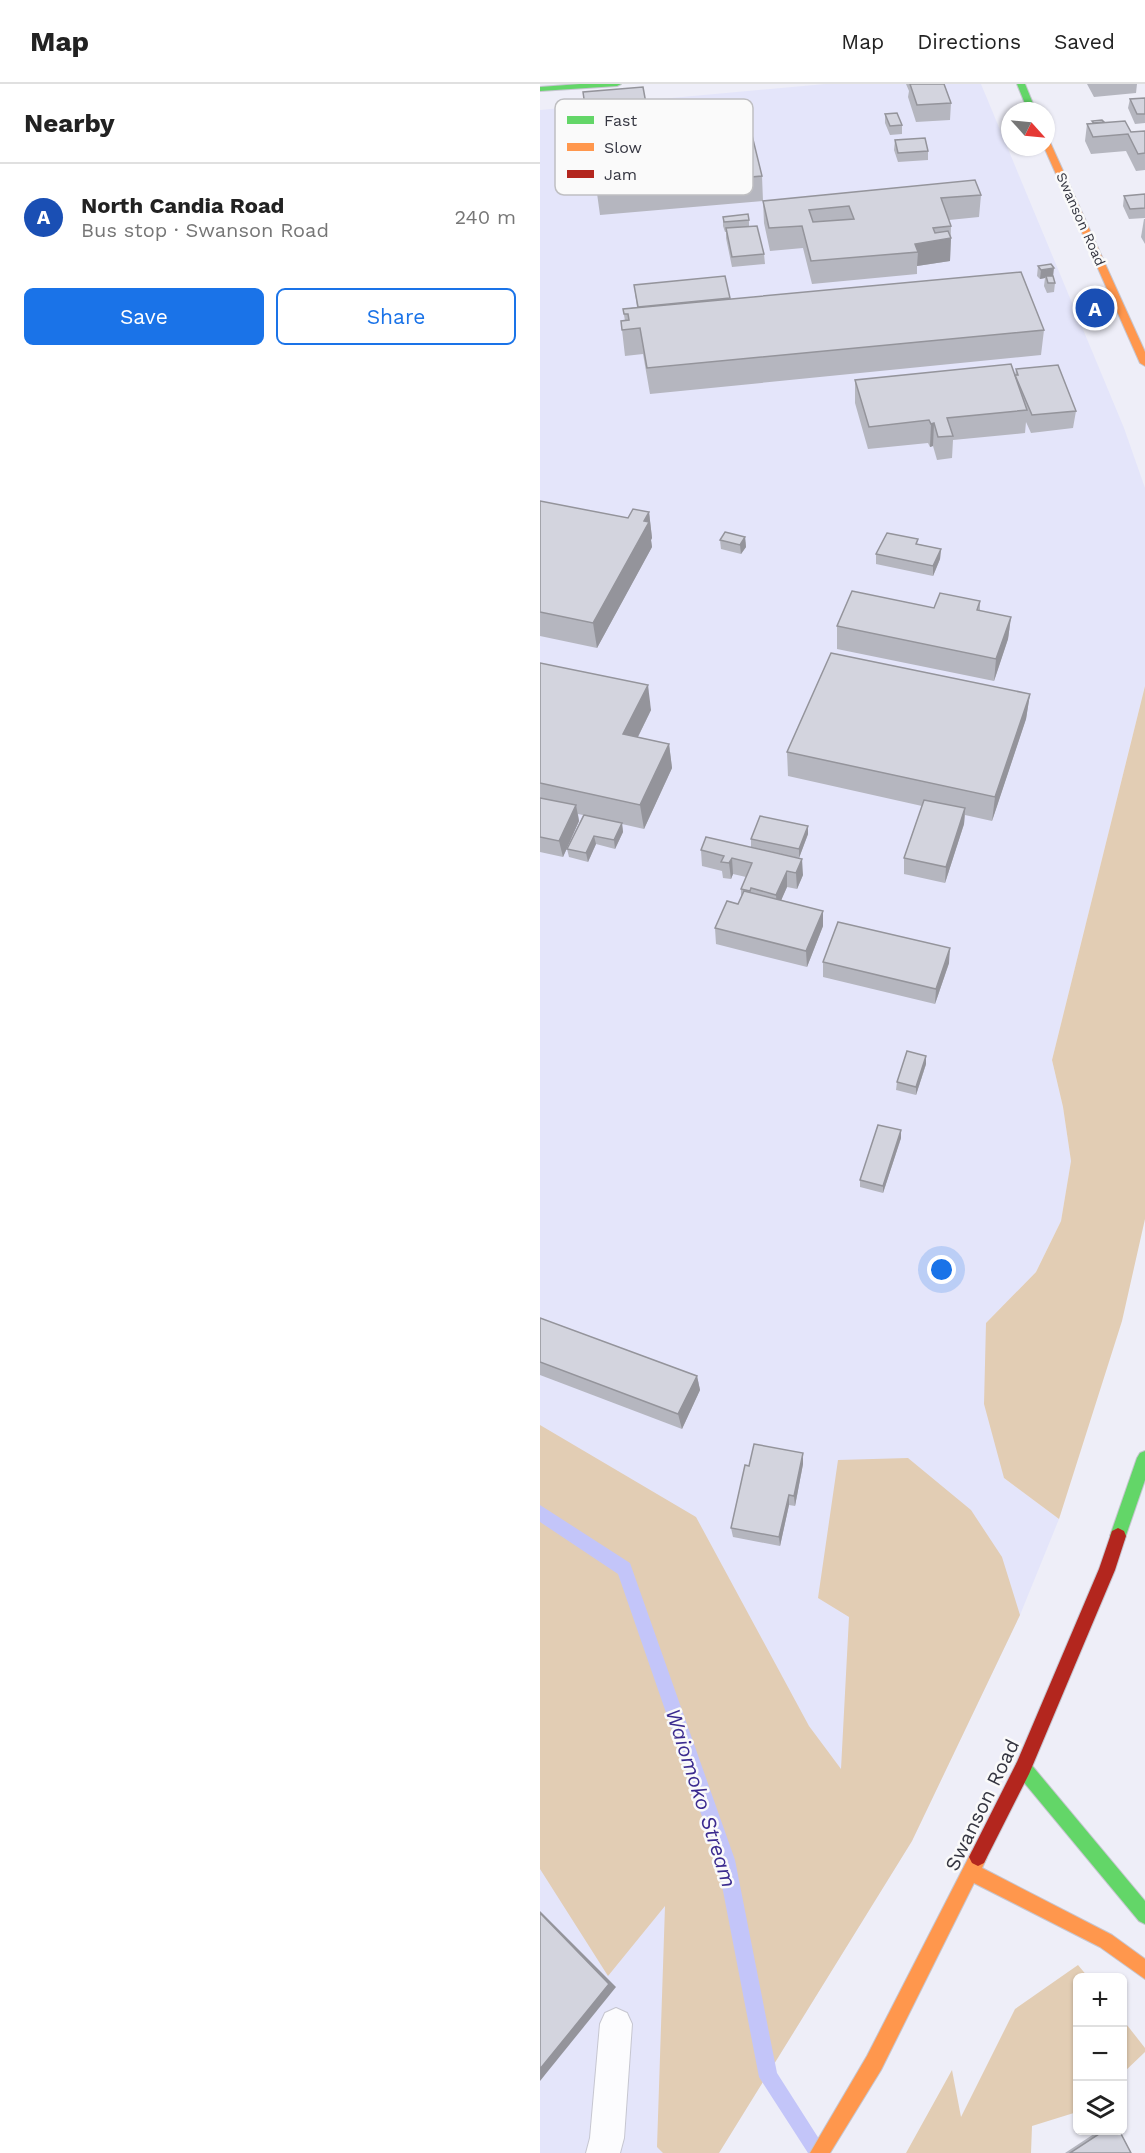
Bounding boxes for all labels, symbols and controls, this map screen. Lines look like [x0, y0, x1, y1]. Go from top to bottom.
text: Map [30, 25, 89, 58]
text: Map [841, 29, 884, 54]
text: Directions [917, 29, 1021, 54]
text: Saved [1054, 29, 1115, 54]
legend [555, 99, 753, 195]
north arrow [1001, 102, 1055, 156]
text: Nearby [24, 108, 115, 138]
text: Fast [604, 111, 637, 130]
text: Slow [604, 138, 642, 157]
text: Jam [604, 165, 637, 184]
street label: Swanson Road [1053, 170, 1109, 268]
text: North Candia Road [81, 193, 284, 218]
text: A [37, 205, 50, 229]
text: 240 m [454, 205, 516, 229]
text: Bus stop · Swanson Road [81, 218, 329, 242]
pin: A [1076, 286, 1114, 330]
button: Save [24, 288, 264, 345]
button: Share [276, 288, 516, 345]
your location [927, 1255, 956, 1284]
water label: Waiomoko Stream [661, 1705, 742, 1890]
street label: Swanson Road [940, 1735, 1024, 1875]
map controls [1073, 1973, 1127, 2135]
button: + [1073, 1973, 1127, 2027]
button: − [1073, 2027, 1127, 2081]
button: layers [1073, 2081, 1127, 2135]

